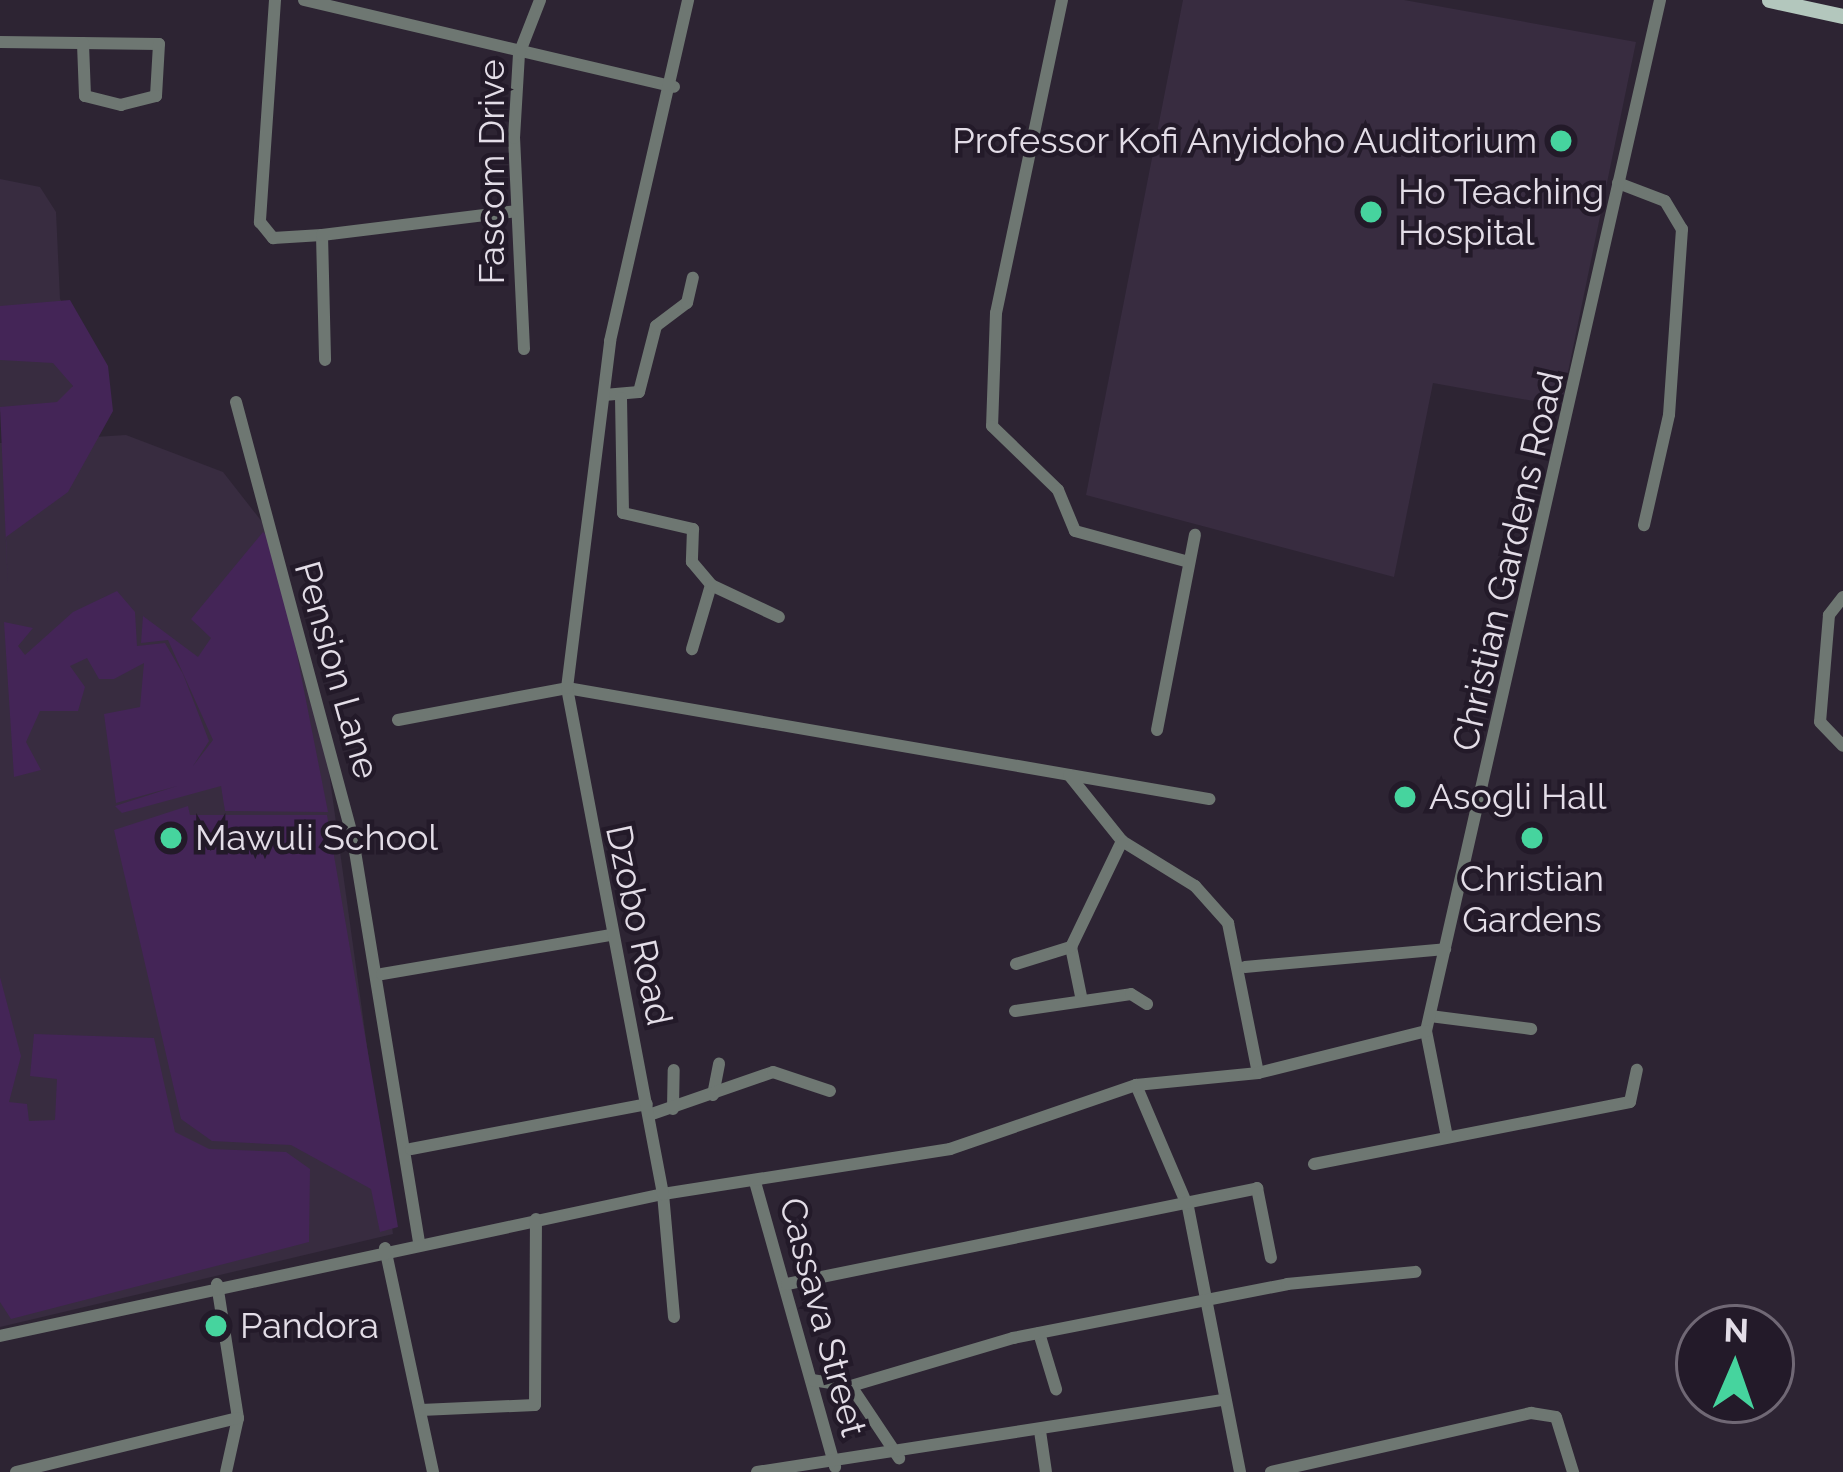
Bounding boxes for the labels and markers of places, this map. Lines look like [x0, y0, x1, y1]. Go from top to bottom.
place label: Professor Kofi Anyidoho Auditorium [949, 119, 1537, 163]
marker: Professor Kofi Anyidoho Auditorium [1548, 128, 1574, 154]
place label: Ho Teaching Hospital [1398, 169, 1605, 254]
marker: Ho Teaching Hospital [1355, 196, 1387, 228]
place label: Asogli Hall [1429, 775, 1607, 819]
marker: Asogli Hall [1392, 784, 1418, 810]
place label: Mawuli School [195, 816, 438, 860]
marker: Mawuli School [158, 825, 184, 851]
marker: Christian Gardens [1519, 825, 1545, 851]
place label: Christian Gardens [1460, 856, 1604, 941]
place label: Pandora [240, 1304, 379, 1348]
marker: Pandora [203, 1313, 229, 1339]

